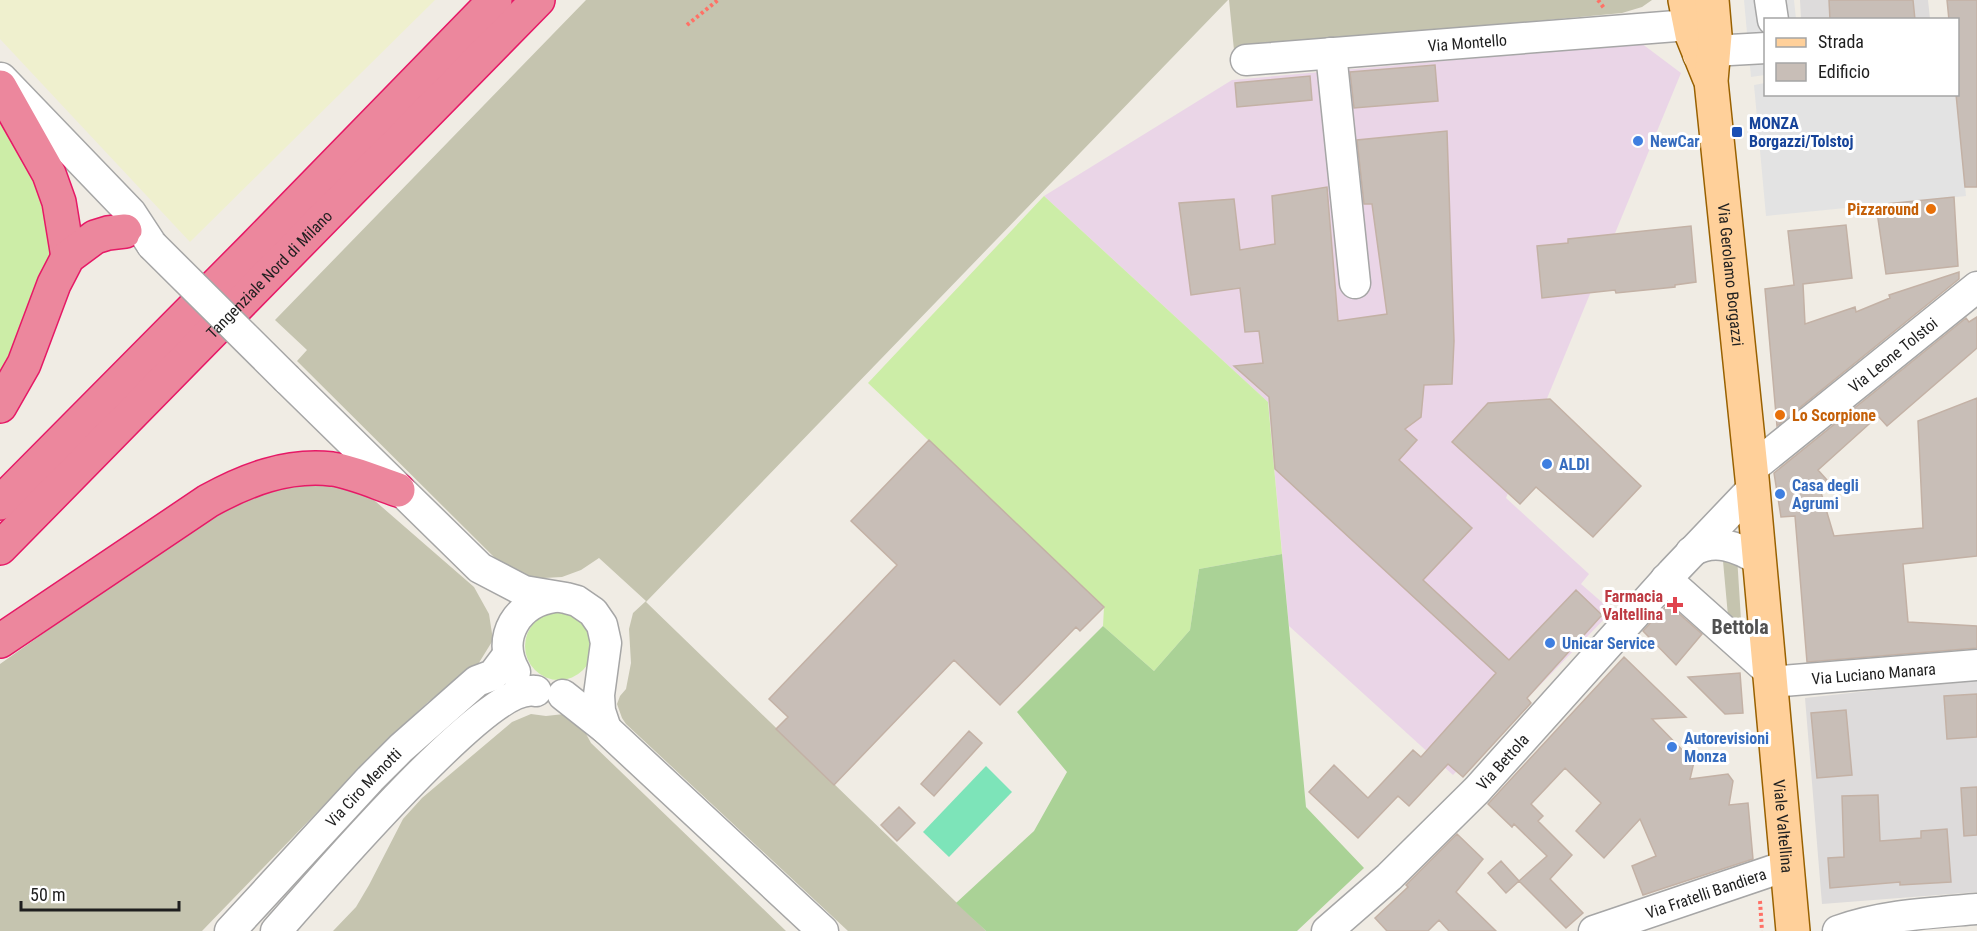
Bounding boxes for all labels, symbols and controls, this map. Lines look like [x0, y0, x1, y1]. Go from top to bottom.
legend [1764, 18, 1959, 96]
street label: Via Montello [1427, 30, 1508, 56]
text: Strada [1818, 31, 1864, 52]
text: Edificio [1818, 61, 1870, 82]
place label: MONZA Borgazzi/Tolstoj [1749, 114, 1853, 151]
marker: MONZA Borgazzi/Tolstoj [1730, 125, 1744, 139]
place label: NewCar [1650, 132, 1700, 151]
marker: NewCar [1631, 134, 1645, 148]
place label: Pizzaround [1847, 200, 1919, 219]
street label: Via Gerolamo Borgazzi [1714, 202, 1747, 347]
marker: Pizzaround [1924, 202, 1938, 216]
street label: Tangenziale Nord di Milano [202, 206, 336, 342]
street label: Via Leone Tolstoi [1845, 314, 1941, 397]
place label: Lo Scorpione [1792, 406, 1876, 425]
marker: Lo Scorpione [1773, 408, 1787, 422]
place label: ALDI [1559, 455, 1590, 474]
marker: ALDI [1540, 457, 1554, 471]
place label: Casa degli Agrumi [1792, 476, 1859, 513]
marker: Casa degli Agrumi [1773, 487, 1787, 501]
place label: Farmacia Valtellina [1602, 587, 1663, 624]
marker: Farmacia Valtellina [1668, 598, 1682, 612]
district label: Bettola [1711, 615, 1769, 639]
place label: Unicar Service [1562, 634, 1655, 653]
marker: Unicar Service [1543, 636, 1557, 650]
street label: Via Luciano Manara [1811, 659, 1937, 689]
place label: Autorevisioni Monza [1684, 729, 1769, 766]
street label: Via Bettola [1473, 730, 1533, 794]
marker: Autorevisioni Monza [1665, 740, 1679, 754]
street label: Via Ciro Menotti [322, 744, 405, 831]
street label: Viale Valtellina [1769, 779, 1797, 874]
street label: Via Fratelli Bandiera [1643, 864, 1769, 923]
scale bar [21, 874, 178, 912]
text: 50 m [30, 884, 65, 905]

